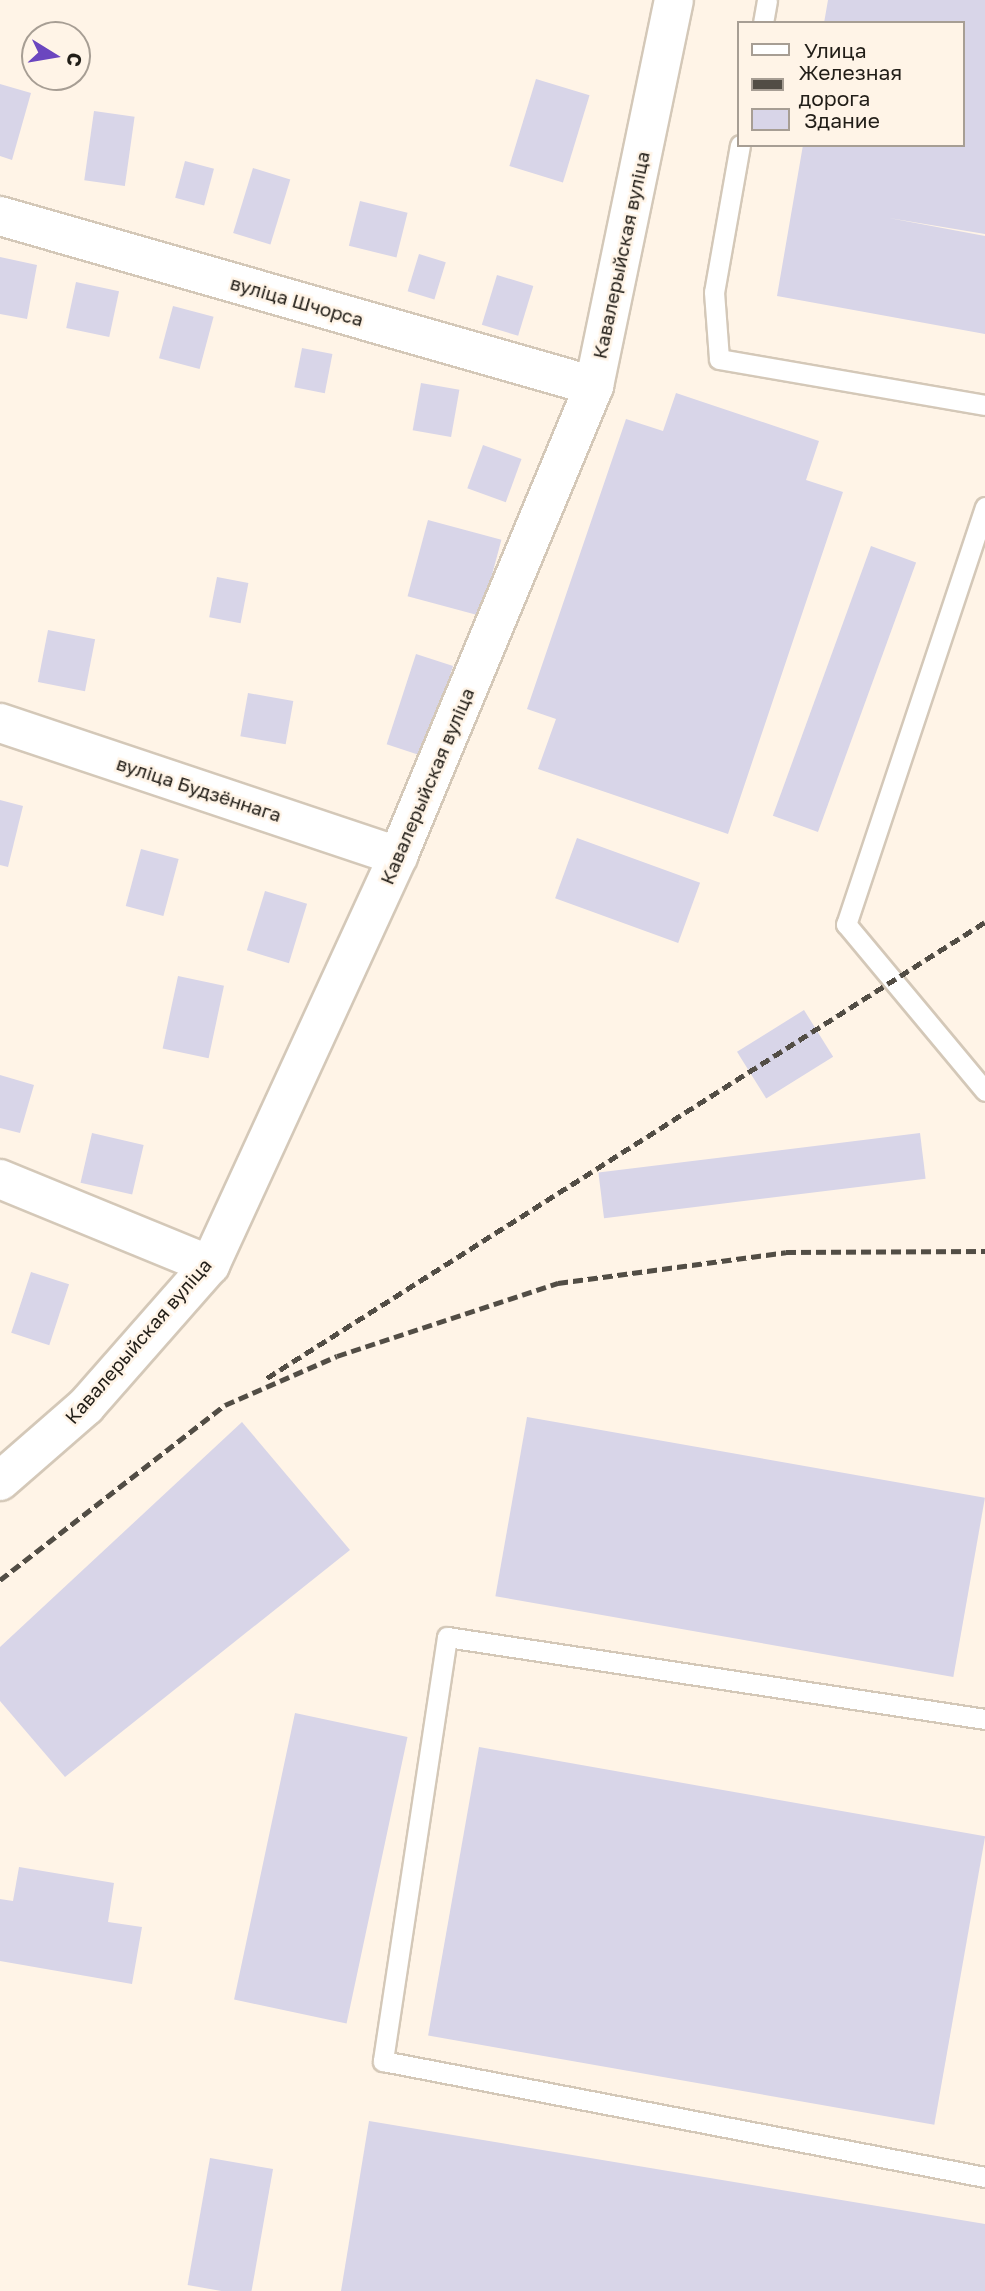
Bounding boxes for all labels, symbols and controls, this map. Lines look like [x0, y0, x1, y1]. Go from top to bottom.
north arrow [21, 21, 91, 91]
legend [736, 21, 964, 147]
text: Улица [804, 37, 867, 63]
text: С [63, 51, 88, 69]
text: Железная дорога [798, 59, 902, 111]
text: Здание [804, 107, 880, 133]
street label: Кавалерыйская вуліца [588, 149, 654, 361]
street label: вуліца Шчорса [228, 271, 366, 331]
street label: Кавалерыйская вуліца [375, 684, 479, 888]
street label: вуліца Будзённага [114, 752, 284, 826]
street label: Кавалерыйская вуліца [60, 1254, 216, 1428]

